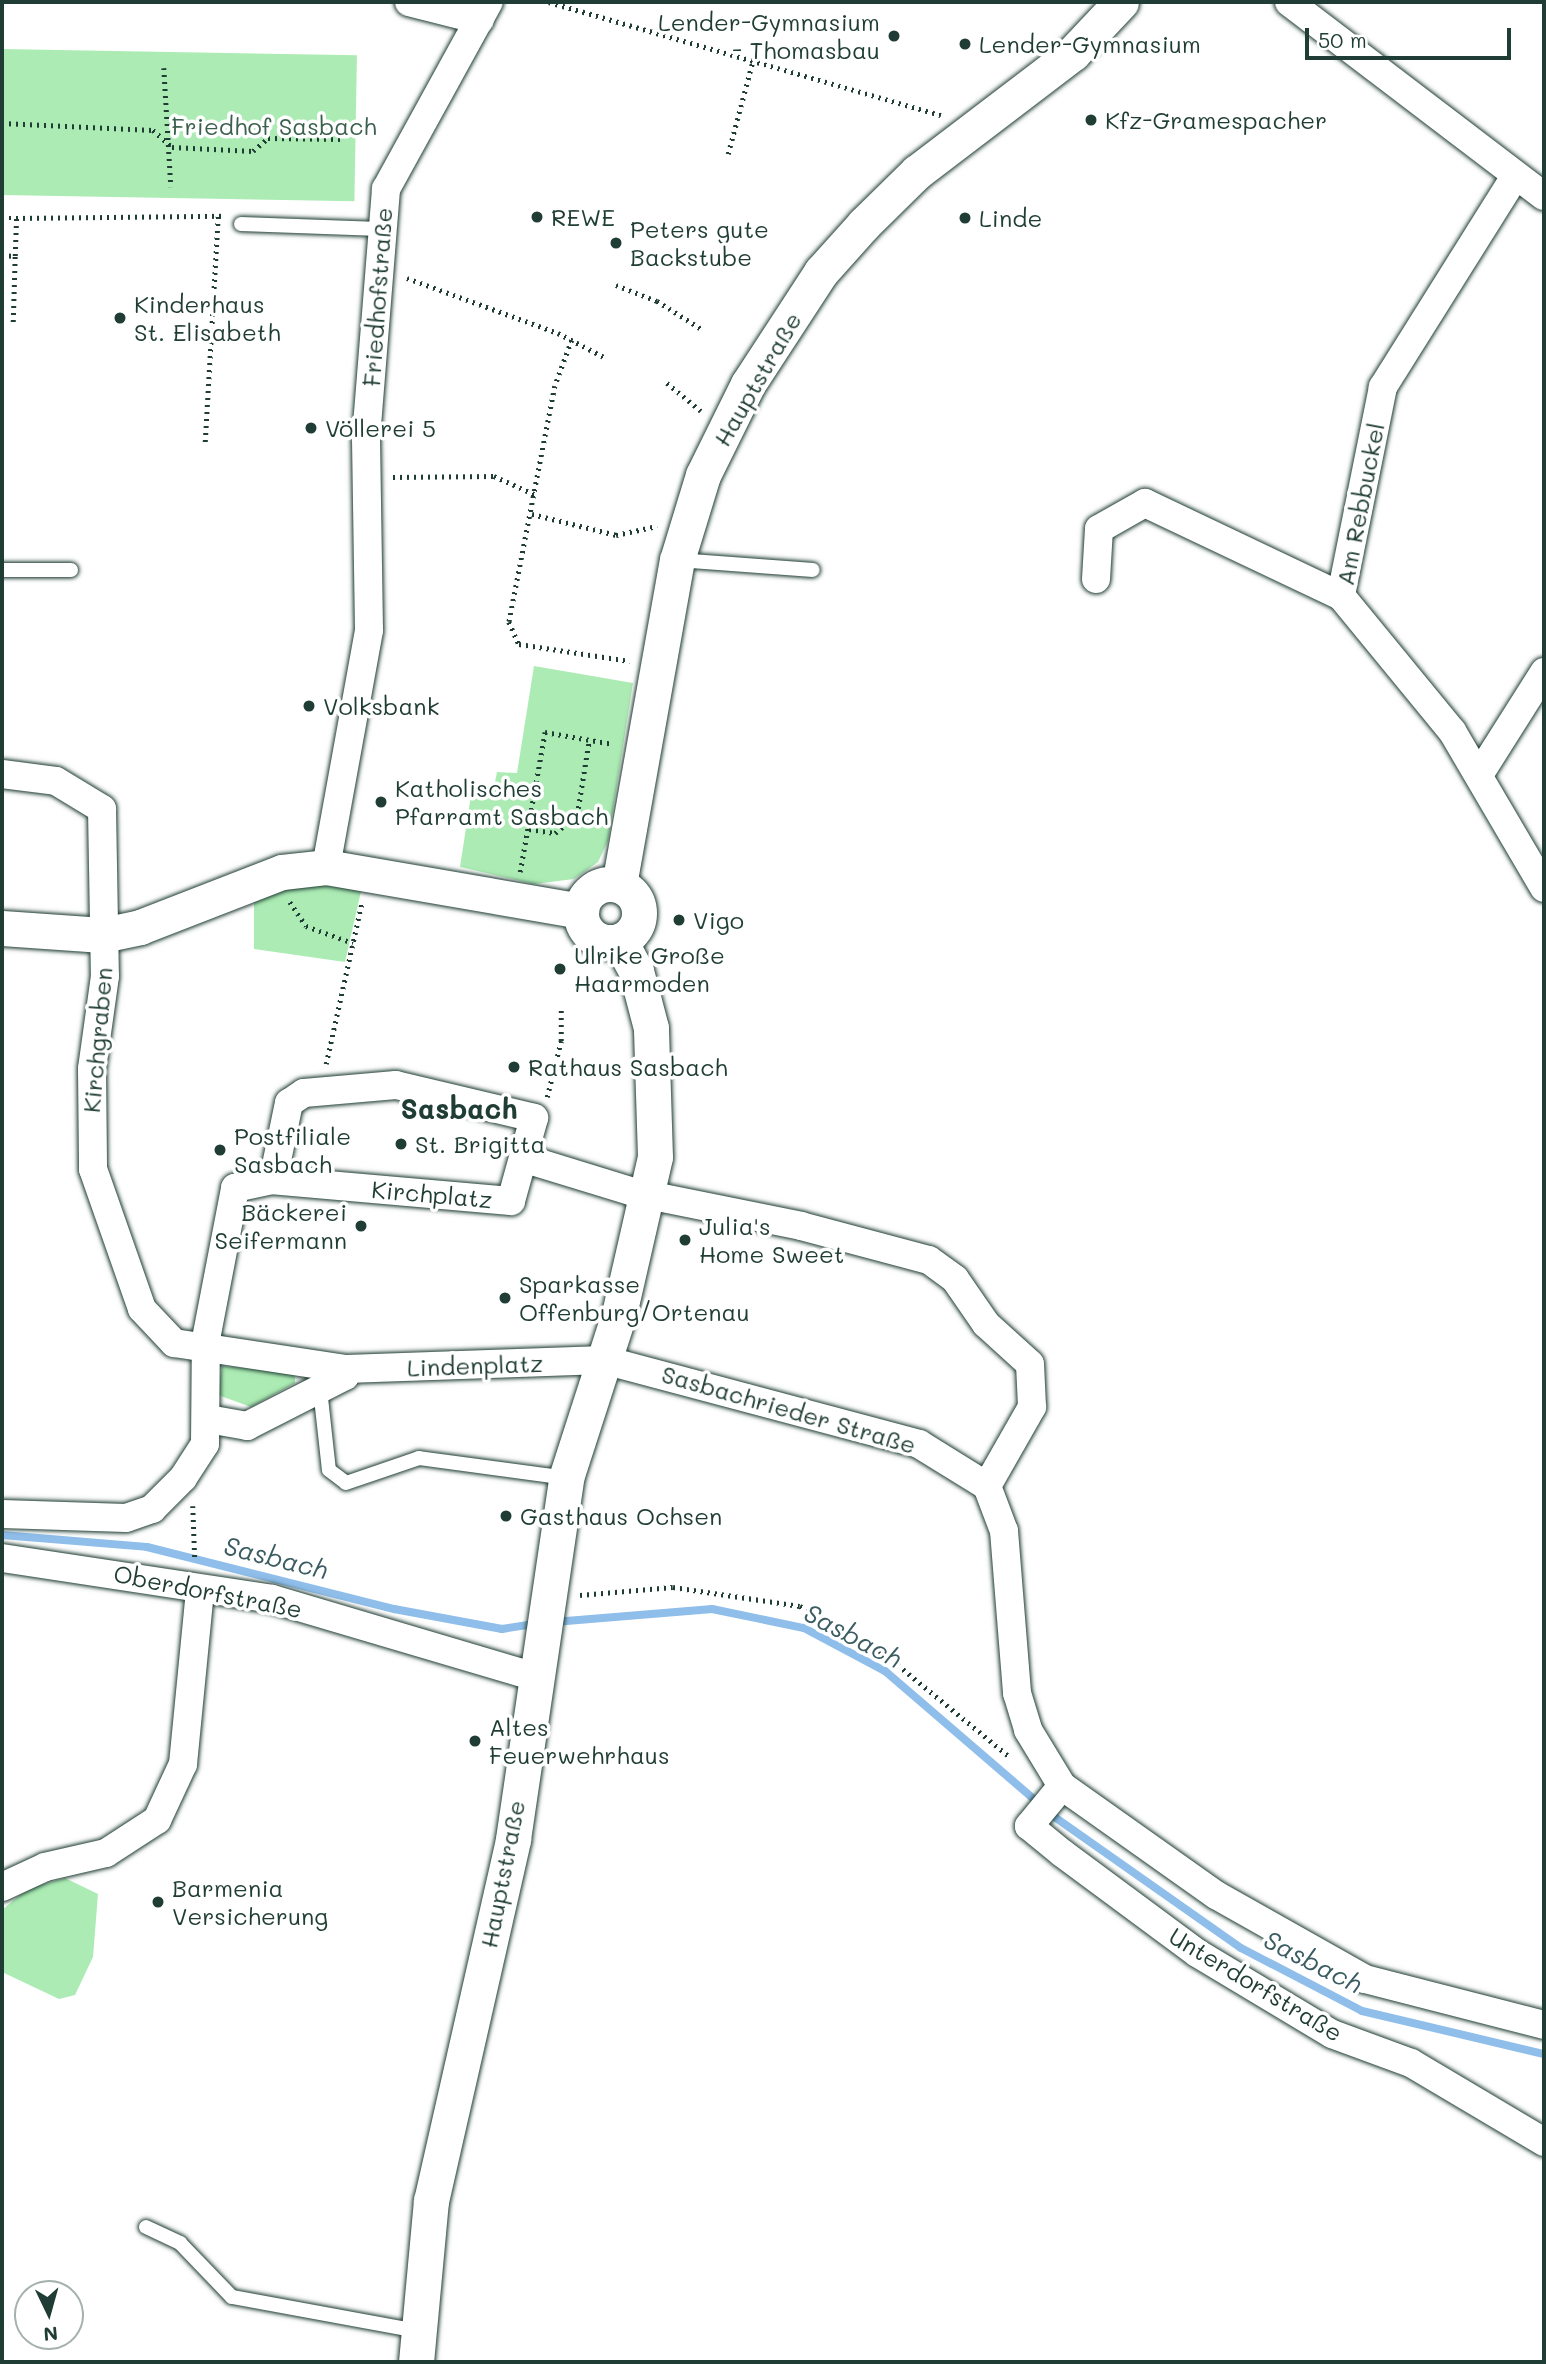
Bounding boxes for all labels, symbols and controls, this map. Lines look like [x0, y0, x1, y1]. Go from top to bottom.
place label: Lender-Gymnasium - Thomasbau [658, 8, 880, 64]
scale bar [1308, 14, 1514, 58]
text: 50 m [1318, 26, 1367, 53]
marker: Lender-Gymnasium - Thomasbau [886, 28, 902, 44]
place label: Lender-Gymnasium [979, 30, 1201, 58]
marker: Lender-Gymnasium [957, 36, 973, 52]
place label: Kfz-Gramespacher [1105, 106, 1327, 134]
park label: Friedhof Sasbach [171, 112, 377, 140]
marker: Kfz-Gramespacher [1083, 112, 1099, 128]
place label: REWE [551, 203, 615, 231]
place label: Linde [979, 204, 1042, 232]
street label: Friedhofstraße [356, 207, 398, 387]
marker: REWE [529, 209, 545, 225]
marker: Linde [957, 210, 973, 226]
place label: Peters gute Backstube [630, 215, 769, 271]
marker: Peters gute Backstube [608, 235, 624, 251]
place label: Kinderhaus St. Elisabeth [134, 290, 281, 346]
street label: Hauptstraße [707, 307, 807, 451]
marker: Kinderhaus St. Elisabeth [112, 310, 128, 326]
place label: Völlerei 5 [325, 414, 436, 442]
marker: Völlerei 5 [303, 420, 319, 436]
street label: Am Rebbuckel [1330, 420, 1390, 588]
place label: Volksbank [323, 692, 439, 720]
marker: Volksbank [301, 698, 317, 714]
place label: Katholisches Pfarramt Sasbach [395, 774, 608, 830]
marker: Katholisches Pfarramt Sasbach [373, 794, 389, 810]
place label: Vigo [693, 906, 744, 934]
marker: Vigo [671, 912, 687, 928]
place label: Ulrike Große Haarmoden [574, 941, 725, 997]
marker: Ulrike Große Haarmoden [552, 961, 568, 977]
street label: Kirchgraben [76, 966, 118, 1114]
place label: Rathaus Sasbach [528, 1053, 728, 1081]
marker: Rathaus Sasbach [506, 1059, 522, 1075]
district label: Sasbach [401, 1091, 517, 1125]
place label: Postfiliale Sasbach [234, 1122, 351, 1178]
place label: St. Brigitta [415, 1130, 545, 1158]
marker: St. Brigitta [393, 1136, 409, 1152]
marker: Postfiliale Sasbach [212, 1142, 228, 1158]
street label: Kirchplatz [370, 1174, 494, 1214]
place label: Bäckerei Seifermann [214, 1198, 347, 1254]
place label: Julia's Home Sweet [699, 1212, 844, 1268]
marker: Bäckerei Seifermann [353, 1218, 369, 1234]
marker: Julia's Home Sweet [677, 1232, 693, 1248]
place label: Sparkasse Offenburg/Ortenau [519, 1270, 750, 1326]
marker: Sparkasse Offenburg/Ortenau [497, 1290, 513, 1306]
street label: Lindenplatz [406, 1348, 544, 1382]
street label: Sasbachrieder Straße [659, 1359, 919, 1459]
place label: Gasthaus Ochsen [520, 1502, 722, 1530]
marker: Gasthaus Ochsen [498, 1508, 514, 1524]
water label: Sasbach [221, 1530, 331, 1586]
street label: Oberdorfstraße [111, 1559, 305, 1623]
water label: Sasbach [799, 1597, 907, 1675]
place label: Altes Feuerwehrhaus [489, 1713, 670, 1769]
marker: Altes Feuerwehrhaus [467, 1733, 483, 1749]
street label: Hauptstraße [474, 1798, 530, 1950]
place label: Barmenia Versicherung [172, 1874, 328, 1930]
marker: Barmenia Versicherung [150, 1894, 166, 1910]
street label: Unterdorfstraße [1164, 1921, 1348, 2047]
water label: Sasbach [1259, 1924, 1367, 2000]
north arrow [14, 2280, 84, 2350]
text: N [42, 2321, 59, 2348]

